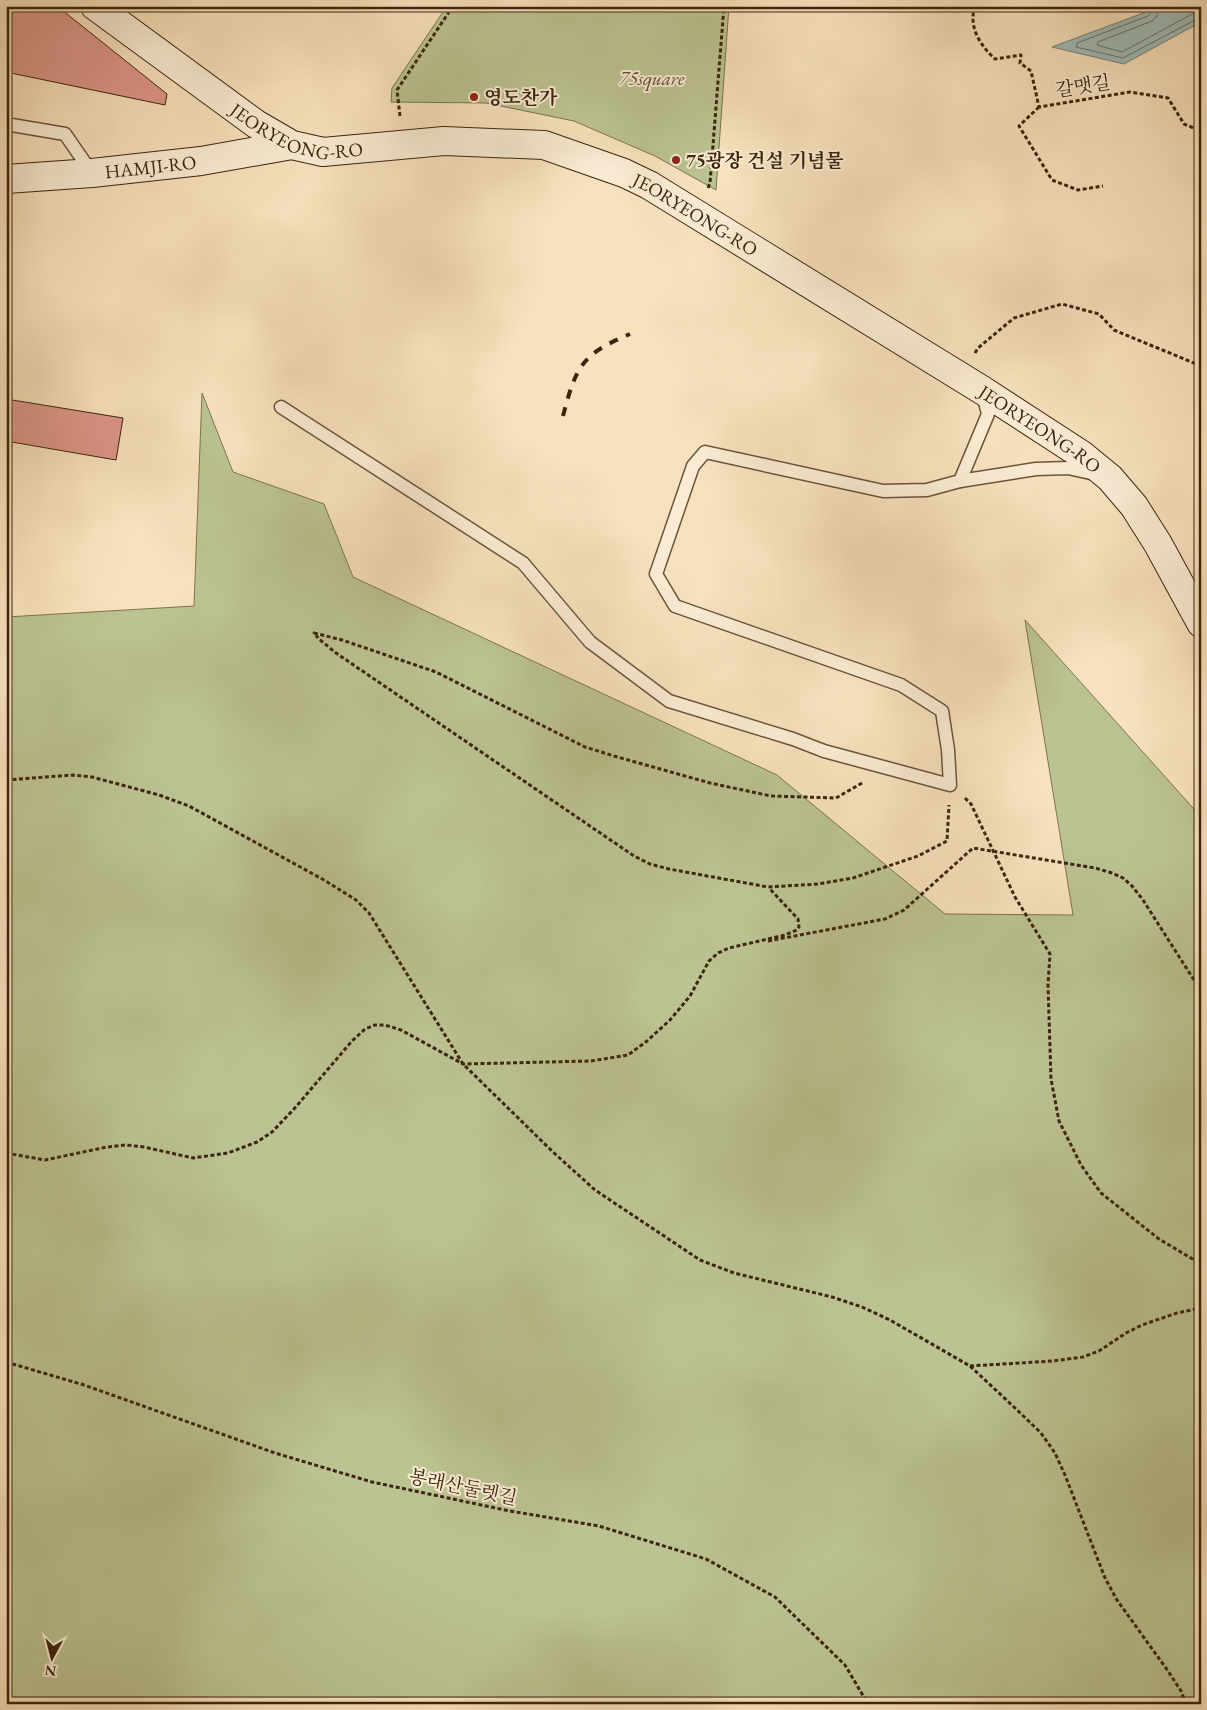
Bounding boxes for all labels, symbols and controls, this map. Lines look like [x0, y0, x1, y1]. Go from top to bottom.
park label: 75square [620, 66, 685, 92]
street label: 갈맷길 [1054, 69, 1112, 103]
place label: 영도찬가 [484, 85, 558, 110]
marker: 영도찬가 [468, 91, 480, 103]
street label: JEORYEONG-RO [224, 96, 364, 166]
place label: 75광장 건설 기념물 [686, 148, 844, 173]
street label: HAMJI-RO [103, 149, 197, 184]
marker: 75광장 건설 기념물 [670, 154, 682, 166]
street label: JEORYEONG-RO [627, 166, 763, 262]
street label: JEORYEONG-RO [972, 378, 1107, 478]
street label: 봉래산둘렛길 [407, 1463, 519, 1511]
north arrow [28, 1632, 78, 1682]
text: N [43, 1661, 57, 1681]

